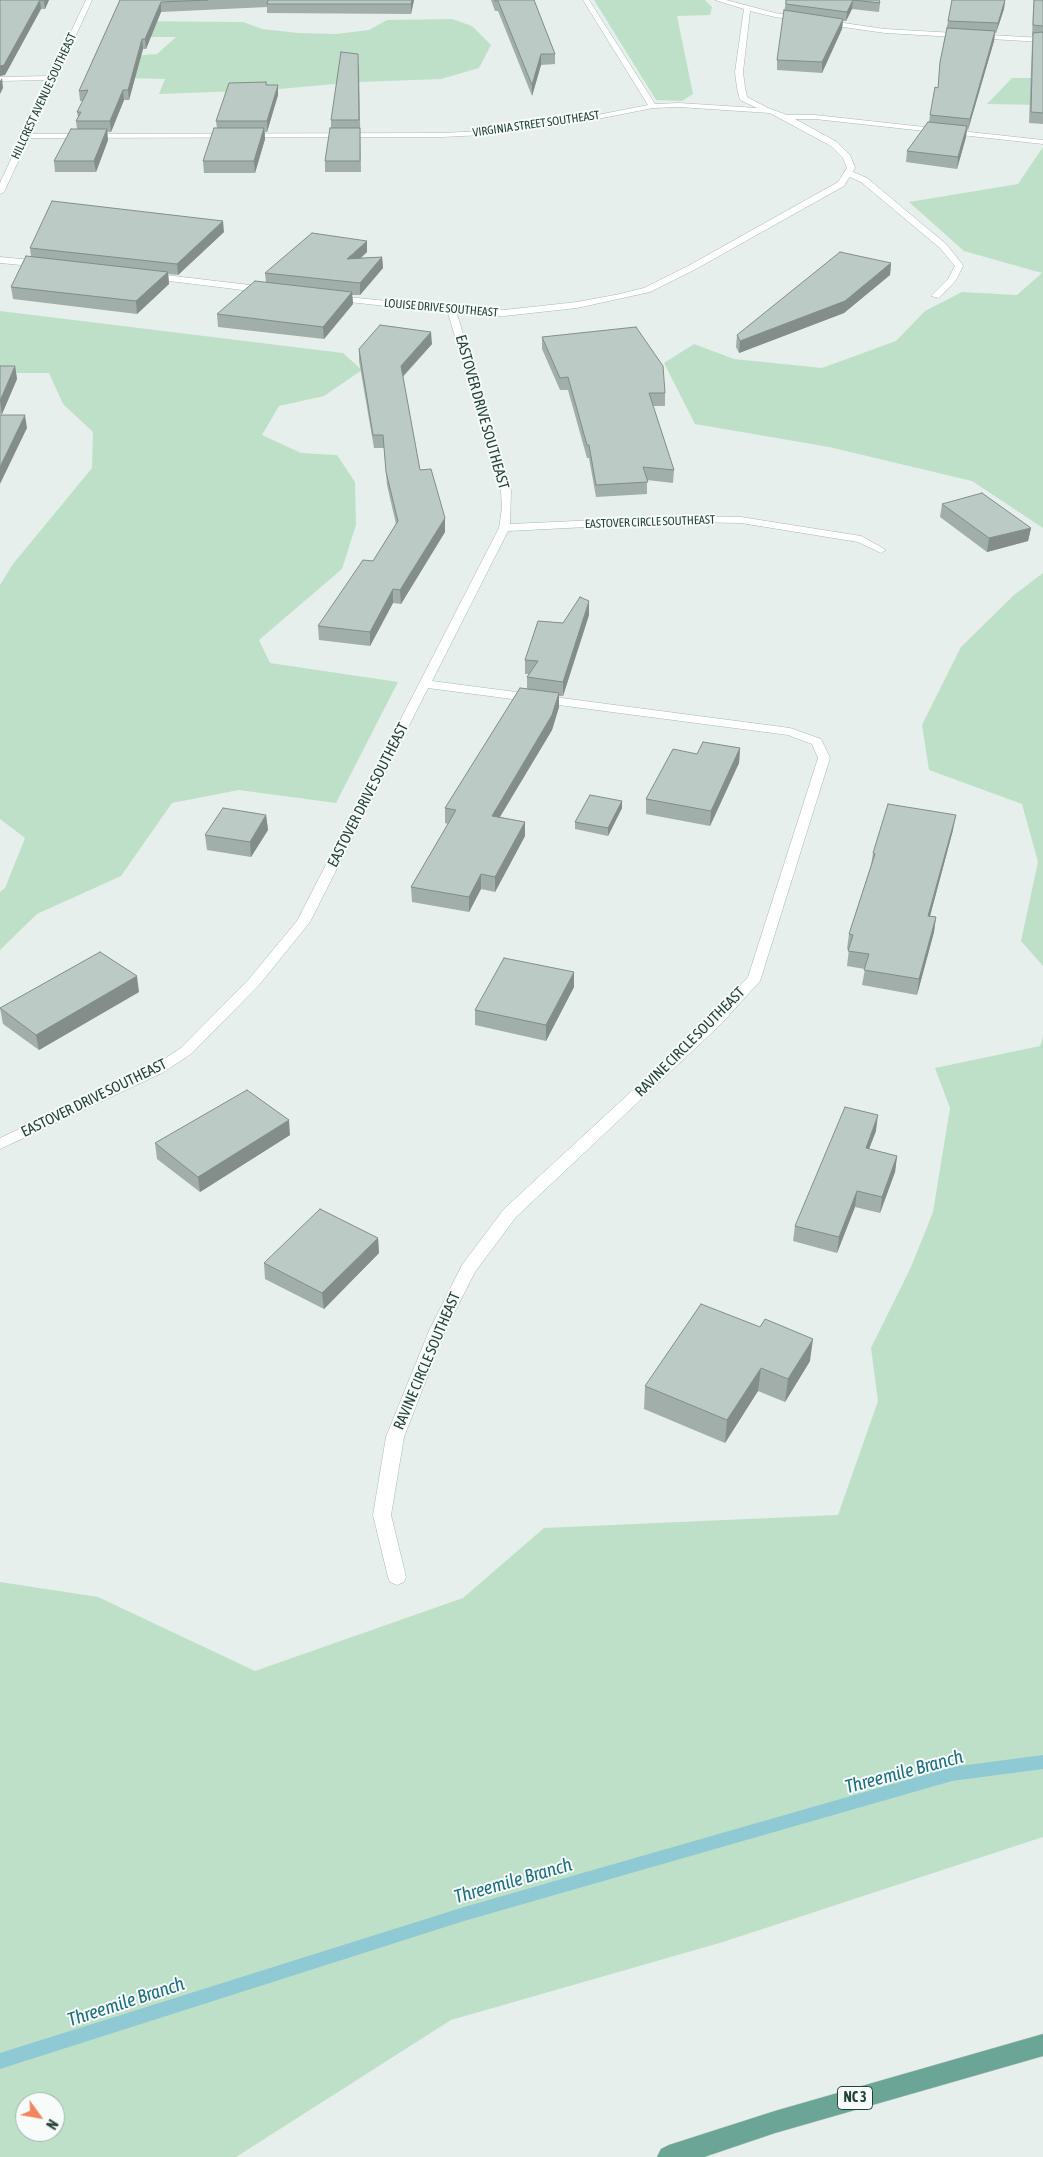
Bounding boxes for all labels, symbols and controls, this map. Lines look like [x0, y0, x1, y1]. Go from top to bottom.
street label: HILLCREST AVENUE SOUTHEAST [8, 31, 80, 161]
street label: VIRGINIA STREET SOUTHEAST [472, 108, 600, 140]
street label: LOUISE DRIVE SOUTHEAST [383, 296, 499, 320]
street label: EASTOVER DRIVE SOUTHEAST [451, 333, 513, 491]
street label: EASTOVER CIRCLE SOUTHEAST [585, 513, 715, 531]
street label: EASTOVER DRIVE SOUTHEAST [324, 720, 412, 870]
street label: RAVINE CIRCLE SOUTHEAST [631, 983, 749, 1101]
street label: EASTOVER DRIVE SOUTHEAST [18, 1055, 170, 1141]
street label: RAVINE CIRCLE SOUTHEAST [390, 1289, 464, 1433]
water label: Threemile Branch [842, 1745, 966, 1799]
water label: Threemile Branch [451, 1853, 575, 1909]
water label: Threemile Branch [65, 1972, 187, 2032]
road number: NC 3 [838, 2086, 872, 2110]
north arrow [15, 2092, 65, 2142]
text: N [43, 2117, 61, 2132]

